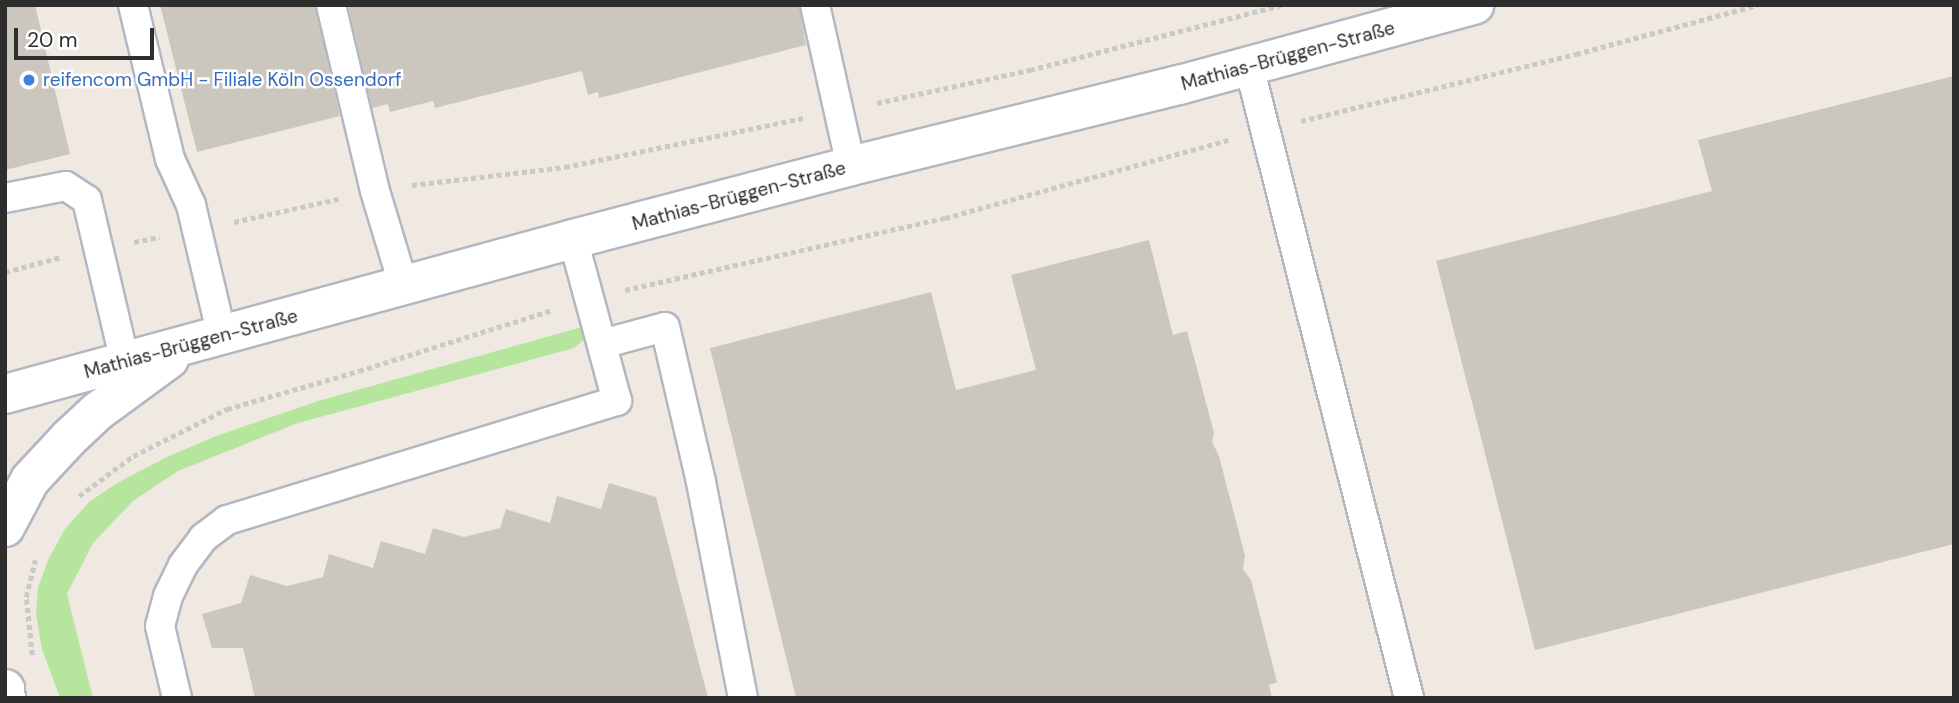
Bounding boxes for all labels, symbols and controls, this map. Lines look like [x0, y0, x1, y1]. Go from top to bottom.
scale bar [18, 14, 158, 58]
street label: Mathias-Brüggen-Straße [1179, 16, 1397, 96]
text: 20 m [27, 26, 78, 54]
place label: reifencom GmbH - Filiale Köln Ossendorf [43, 69, 401, 91]
marker: reifencom GmbH - Filiale Köln Ossendorf [21, 72, 37, 88]
street label: Mathias-Brüggen-Straße [630, 156, 848, 236]
street label: Mathias-Brüggen-Straße [82, 304, 300, 384]

